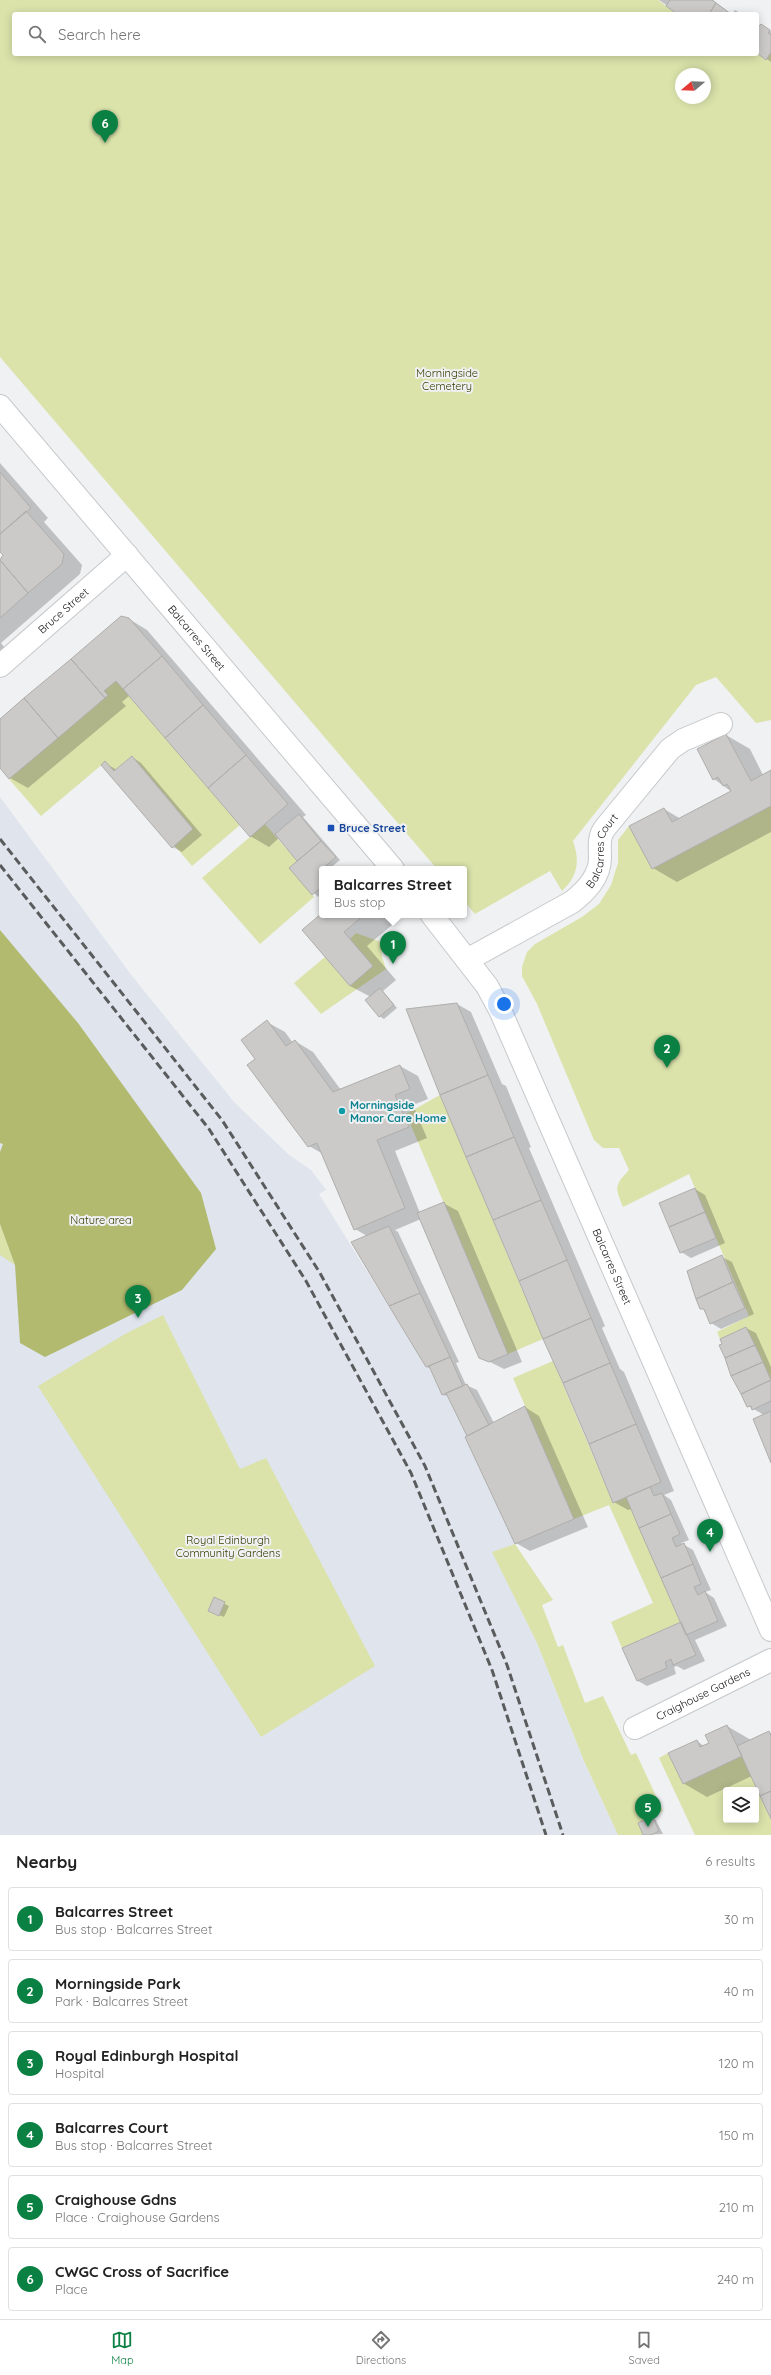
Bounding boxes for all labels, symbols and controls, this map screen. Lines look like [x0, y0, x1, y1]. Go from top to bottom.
search box [12, 12, 759, 56]
icon: search [26, 23, 48, 45]
text: Search here [58, 25, 141, 44]
north arrow [675, 68, 711, 104]
pin: 6 [92, 110, 118, 143]
park label: Morningside Cemetery [416, 366, 478, 393]
street label: Bruce Street [35, 585, 92, 637]
street label: Balcarres Street [165, 602, 229, 674]
street label: Balcarres Court [583, 811, 621, 891]
place label: Bruce Street [339, 821, 406, 835]
marker: Bruce Street [326, 823, 336, 833]
popup [319, 866, 467, 918]
text: Balcarres Street [334, 875, 452, 894]
text: Bus stop [334, 894, 385, 910]
pin: 1 [380, 931, 406, 964]
your location [494, 994, 514, 1014]
pin: 2 [654, 1035, 680, 1068]
place label: Morningside Manor Care Home [350, 1098, 447, 1125]
marker: Morningside Manor Care Home [337, 1106, 347, 1116]
park label: Nature area [70, 1213, 132, 1227]
street label: Balcarres Street [589, 1226, 635, 1307]
pin: 3 [125, 1285, 151, 1318]
pin: 4 [697, 1519, 723, 1552]
park label: Royal Edinburgh Community Gardens [176, 1533, 280, 1560]
street label: Craighouse Gardens [653, 1665, 752, 1723]
map controls [723, 1787, 759, 1823]
button: layers [723, 1787, 759, 1823]
pin: 5 [635, 1794, 661, 1827]
text: Nearby [16, 1851, 77, 1872]
text: 6 results [705, 1853, 755, 1869]
text: Balcarres Street [55, 1902, 173, 1921]
text: 1 [27, 1911, 33, 1927]
text: 30 m [724, 1911, 754, 1927]
text: Bus stop · Balcarres Street [55, 1921, 212, 1937]
text: Morningside Park [55, 1974, 181, 1993]
text: 2 [26, 1983, 34, 1999]
text: 40 m [724, 1983, 754, 1999]
text: Park · Balcarres Street [55, 1993, 188, 2009]
text: Royal Edinburgh Hospital [55, 2046, 238, 2065]
text: 3 [27, 2055, 33, 2071]
text: 120 m [719, 2055, 754, 2071]
text: Hospital [55, 2065, 104, 2081]
text: Balcarres Court [55, 2118, 169, 2137]
text: 4 [26, 2127, 34, 2143]
text: 150 m [719, 2127, 754, 2143]
text: Bus stop · Balcarres Street [55, 2137, 212, 2153]
text: Craighouse Gdns [55, 2190, 177, 2209]
text: 5 [26, 2199, 34, 2215]
text: 210 m [719, 2199, 754, 2215]
text: Place · Craighouse Gardens [55, 2209, 220, 2225]
text: CWGC Cross of Sacrifice [55, 2262, 229, 2281]
text: 6 [26, 2271, 34, 2287]
text: 240 m [717, 2271, 754, 2287]
text: Place [55, 2281, 88, 2297]
tab: Map [111, 2329, 134, 2367]
tab: Directions [356, 2329, 406, 2367]
tab: Saved [628, 2329, 660, 2367]

